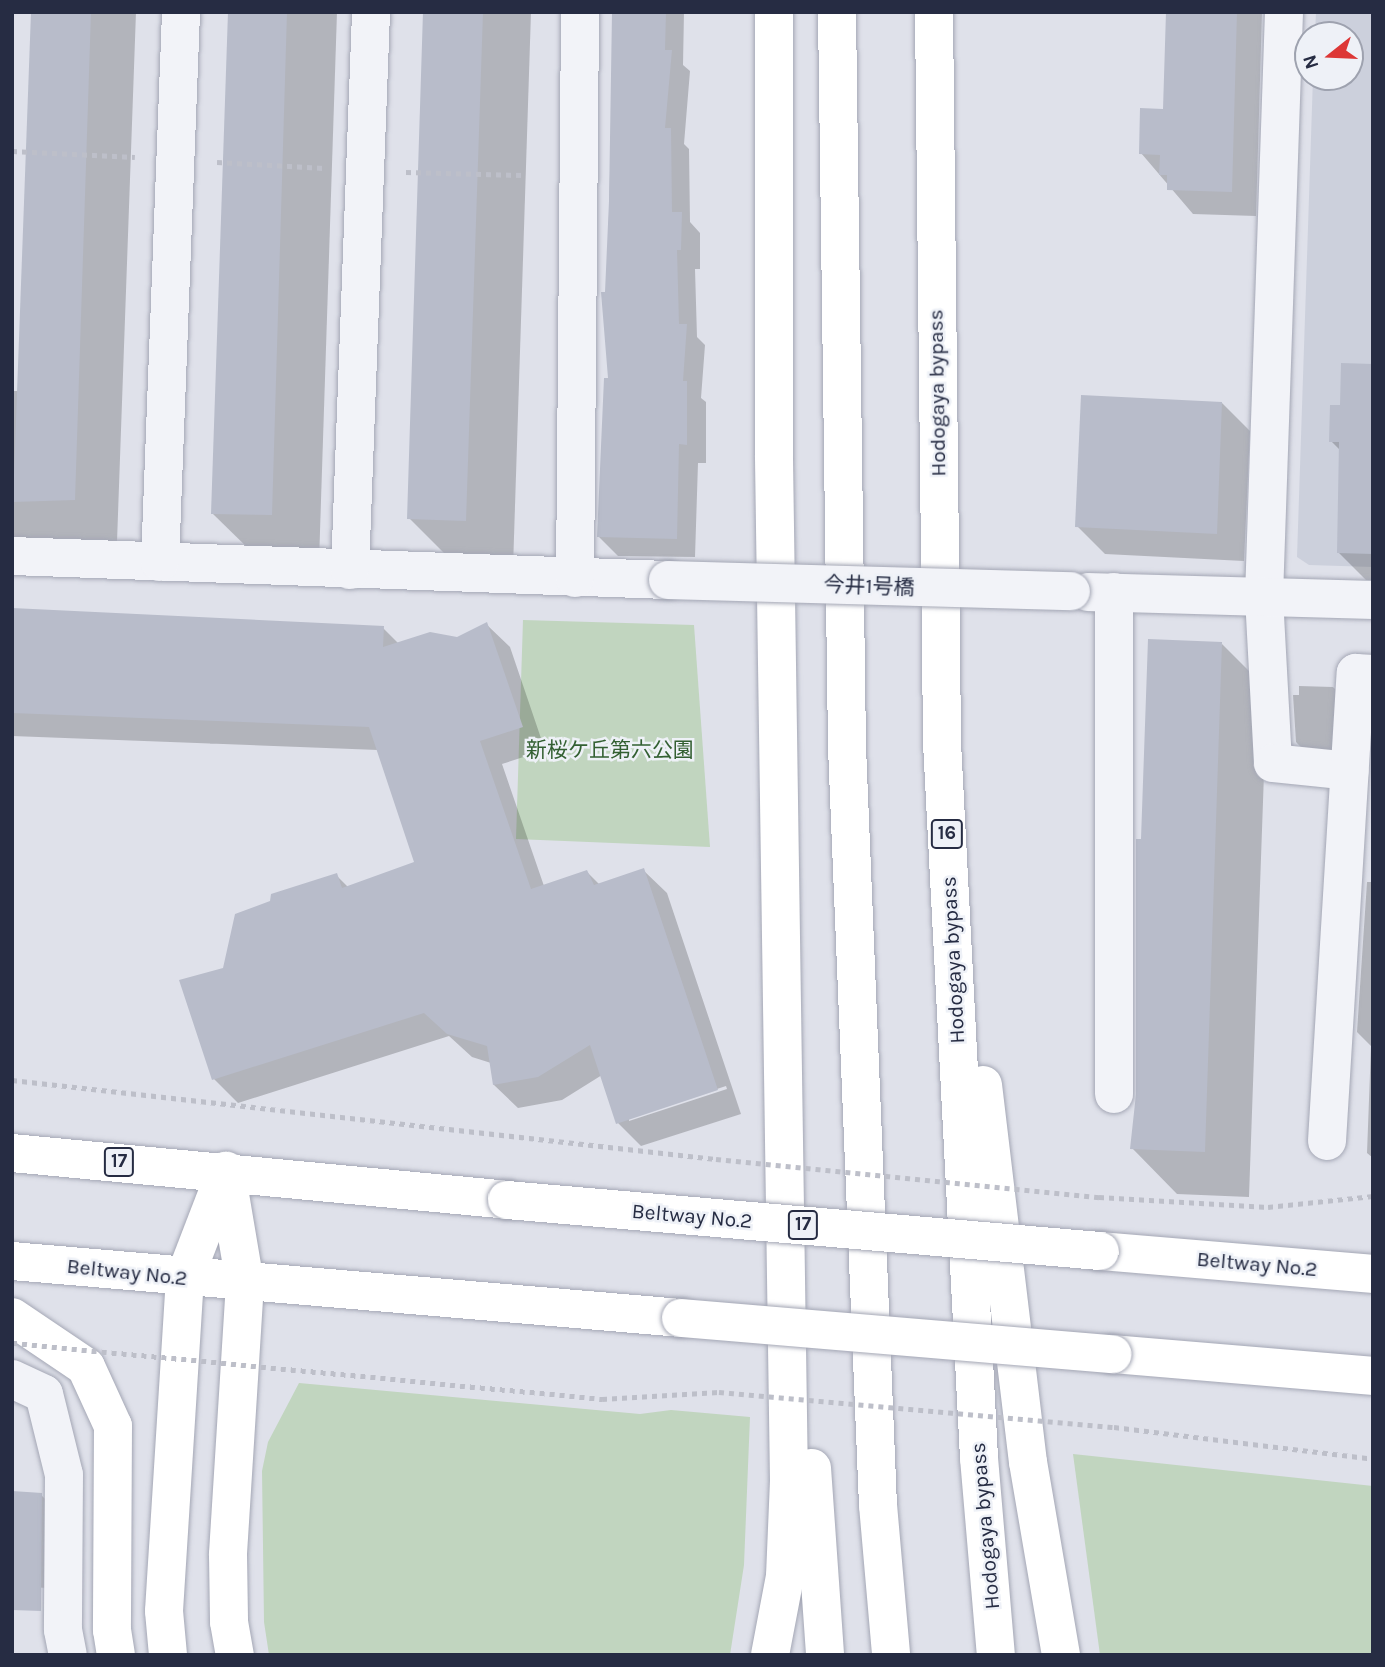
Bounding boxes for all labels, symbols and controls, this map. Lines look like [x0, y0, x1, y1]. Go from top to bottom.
north arrow [1294, 21, 1364, 91]
text: N [1298, 52, 1323, 72]
street label: Hodogaya bypass [923, 309, 951, 477]
street label: 今井1号橋 [823, 572, 915, 600]
park label: 新桜ケ丘第六公園 [526, 737, 694, 763]
road number: 16 [930, 818, 964, 849]
street label: Hodogaya bypass [936, 876, 970, 1044]
road number: 17 [103, 1146, 135, 1178]
street label: Beltway No.2 [631, 1198, 753, 1234]
road number: 17 [787, 1210, 819, 1240]
street label: Beltway No.2 [1196, 1246, 1318, 1282]
street label: Beltway No.2 [66, 1253, 188, 1291]
street label: Hodogaya bypass [965, 1442, 1005, 1610]

